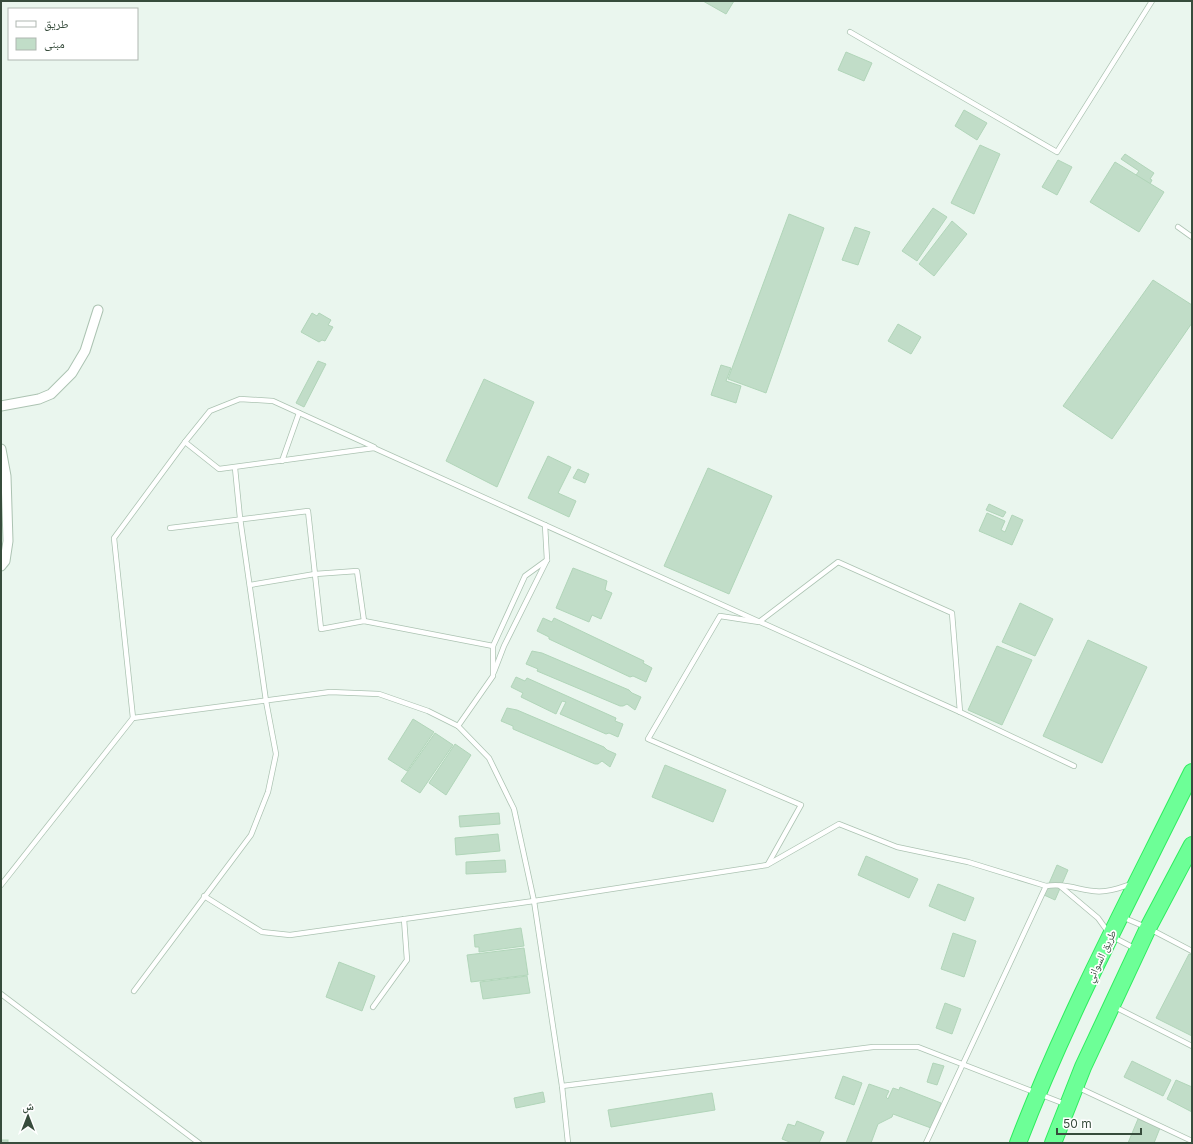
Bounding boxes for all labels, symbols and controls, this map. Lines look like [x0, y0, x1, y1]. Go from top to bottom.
legend [8, 8, 138, 60]
text: طريق [44, 16, 69, 31]
text: مبنى [44, 36, 65, 51]
street label: طريق السواني [1083, 928, 1121, 985]
north arrow [8, 1096, 48, 1136]
text: ش [22, 1099, 34, 1114]
scale bar [1057, 1110, 1141, 1136]
text: 50 m [1063, 1116, 1092, 1131]

